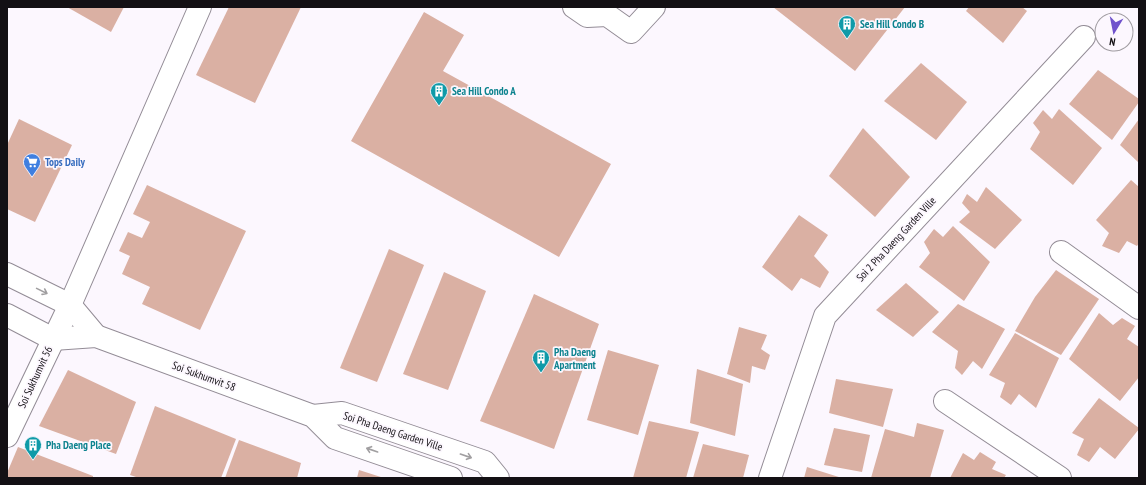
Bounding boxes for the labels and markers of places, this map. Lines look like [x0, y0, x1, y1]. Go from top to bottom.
building icon: Sea Hill Condo B [837, 14, 857, 39]
place label: Sea Hill Condo B [860, 17, 925, 31]
building icon: Sea Hill Condo A [429, 81, 449, 106]
place label: Sea Hill Condo A [452, 84, 516, 98]
supermarket icon: Tops Daily [22, 152, 42, 177]
place label: Tops Daily [45, 155, 86, 169]
place label: Pha Daeng Apartment [553, 345, 597, 372]
building icon: Pha Daeng Apartment [531, 348, 551, 373]
building icon: Pha Daeng Place [23, 435, 43, 460]
place label: Pha Daeng Place [46, 438, 111, 452]

